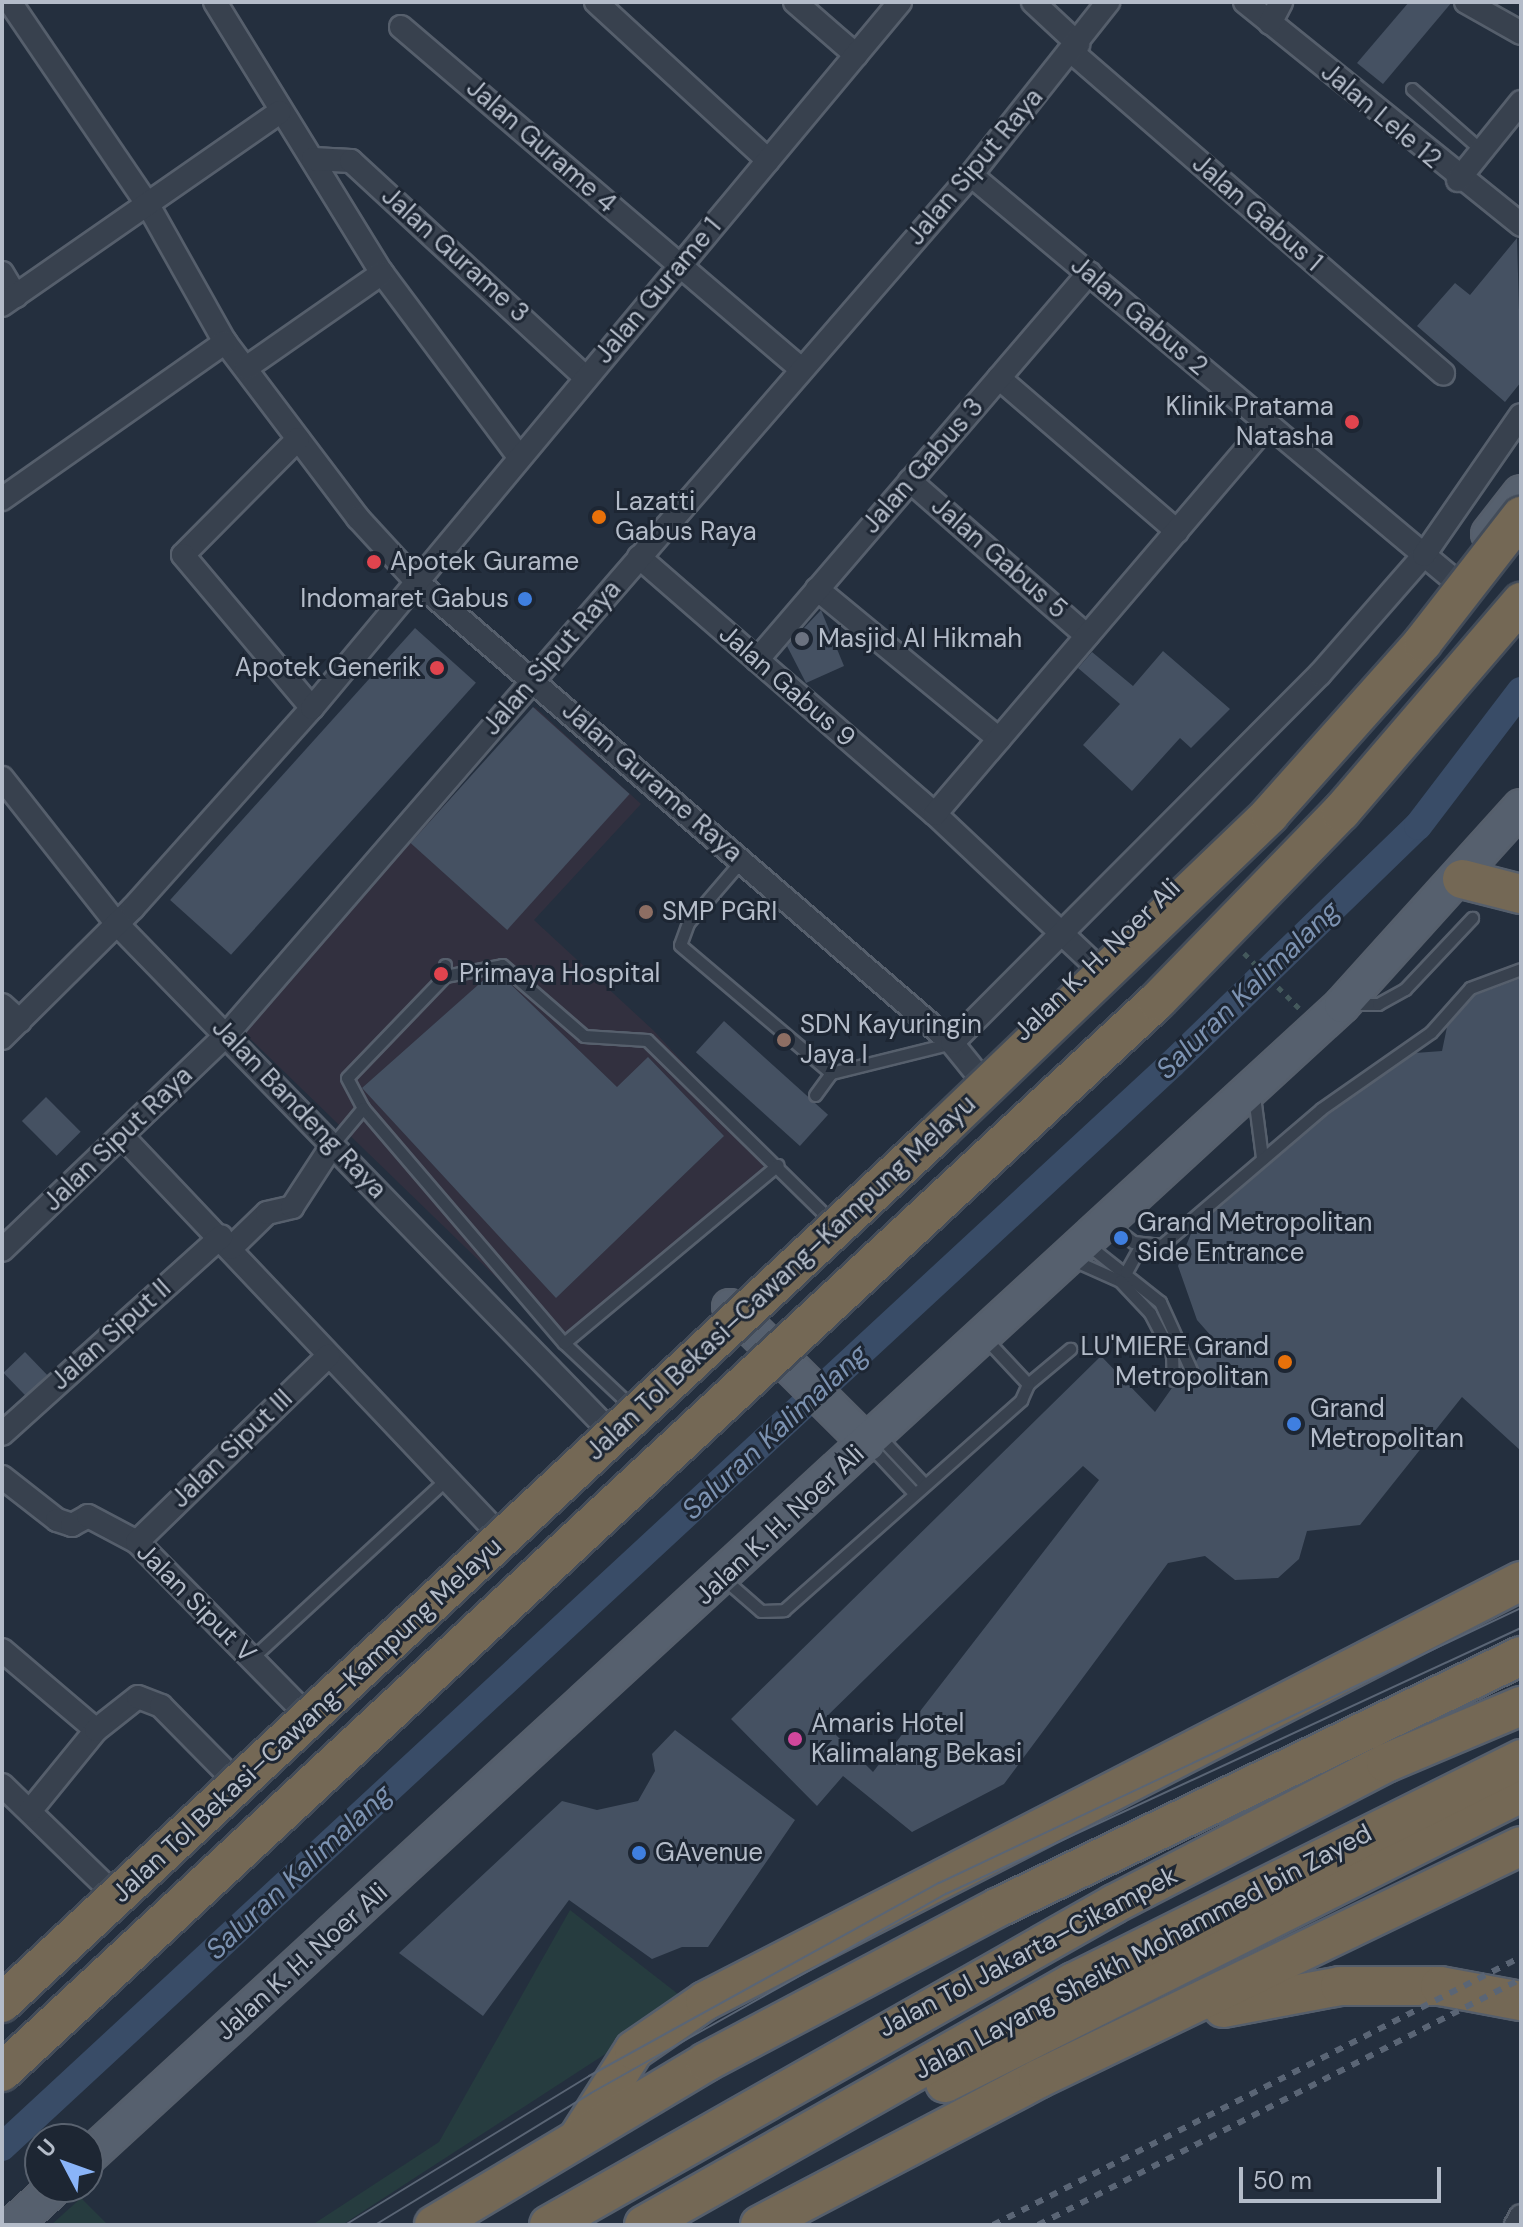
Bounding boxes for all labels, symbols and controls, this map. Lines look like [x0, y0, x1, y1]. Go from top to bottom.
street label: Jalan Lele 12 [1314, 57, 1448, 175]
street label: Jalan Gurame 4 [460, 73, 622, 219]
street label: Jalan Siput Raya [900, 82, 1050, 252]
street label: Jalan Gabus 1 [1186, 148, 1328, 278]
street label: Jalan Gurame 3 [375, 181, 535, 329]
street label: Jalan Gurame 1 [588, 212, 728, 370]
street label: Jalan Gabus 2 [1064, 250, 1214, 382]
place label: Klinik Pratama Natasha [1165, 391, 1334, 452]
street label: Jalan Gabus 3 [856, 392, 990, 540]
marker: Klinik Pratama Natasha [1341, 411, 1363, 433]
place label: Lazatti Gabus Raya [615, 486, 757, 548]
street label: Jalan Gabus 5 [925, 491, 1073, 625]
marker: Lazatti Gabus Raya [590, 508, 608, 526]
place label: Apotek Gurame [390, 546, 579, 578]
marker: Apotek Gurame [365, 553, 383, 571]
street label: Jalan Siput Raya [476, 574, 628, 742]
place label: Indomaret Gabus [300, 583, 509, 615]
marker: Indomaret Gabus [516, 590, 534, 608]
street label: Jalan Gabus 9 [713, 618, 861, 754]
place label: Masjid Al Hikmah [818, 623, 1022, 655]
marker: Masjid Al Hikmah [793, 630, 811, 648]
place label: Apotek Generik [235, 652, 421, 684]
marker: Apotek Generik [428, 659, 446, 677]
street label: Jalan Gurame Raya [555, 695, 749, 869]
street label: Jalan K. H. Noer Ali [1007, 872, 1187, 1048]
water label: Saluran Kalimalang [1149, 894, 1347, 1086]
place label: SMP PGRI [662, 896, 777, 928]
marker: SMP PGRI [637, 903, 655, 921]
place label: Primaya Hospital [459, 958, 660, 990]
marker: Primaya Hospital [430, 963, 452, 985]
place label: SDN Kayuringin Jaya I [800, 1009, 982, 1070]
street label: Jalan Bandeng Raya [205, 1013, 393, 1205]
marker: SDN Kayuringin Jaya I [775, 1031, 793, 1049]
street label: Jalan Siput Raya [37, 1060, 199, 1218]
street label: Jalan Tol Bekasi–Cawang–Kampung Melayu [580, 1089, 982, 1467]
place label: Grand Metropolitan Side Entrance [1137, 1207, 1373, 1268]
marker: Grand Metropolitan Side Entrance [1112, 1229, 1130, 1247]
street label: Jalan Siput II [45, 1273, 177, 1397]
place label: LU'MIERE Grand Metropolitan [1081, 1331, 1269, 1392]
water label: Saluran Kalimalang [675, 1337, 875, 1527]
marker: LU'MIERE Grand Metropolitan [1276, 1353, 1294, 1371]
street label: Jalan Siput III [165, 1383, 299, 1515]
place label: Grand Metropolitan [1310, 1393, 1464, 1454]
marker: Grand Metropolitan [1285, 1415, 1303, 1433]
street label: Jalan K. H. Noer Ali [689, 1439, 871, 1611]
street label: Jalan Tol Bekasi–Cawang–Kampung Melayu [106, 1531, 508, 1909]
street label: Jalan Siput V [130, 1537, 262, 1669]
place label: Amaris Hotel Kalimalang Bekasi [811, 1708, 1022, 1770]
marker: Amaris Hotel Kalimalang Bekasi [786, 1730, 804, 1748]
water label: Saluran Kalimalang [199, 1777, 399, 1967]
street label: Jalan Layang Sheikh Mohammed bin Zayed [909, 1818, 1377, 2086]
place label: GAvenue [655, 1837, 763, 1869]
marker: GAvenue [630, 1844, 648, 1862]
street label: Jalan Tol Jakarta–Cikampek [873, 1860, 1183, 2044]
street label: Jalan K. H. Noer Ali [210, 1877, 394, 2047]
north arrow [24, 2123, 104, 2203]
text: U [31, 2133, 63, 2163]
scale bar [1243, 2151, 1445, 2201]
text: 50 m [1253, 2165, 1312, 2196]

